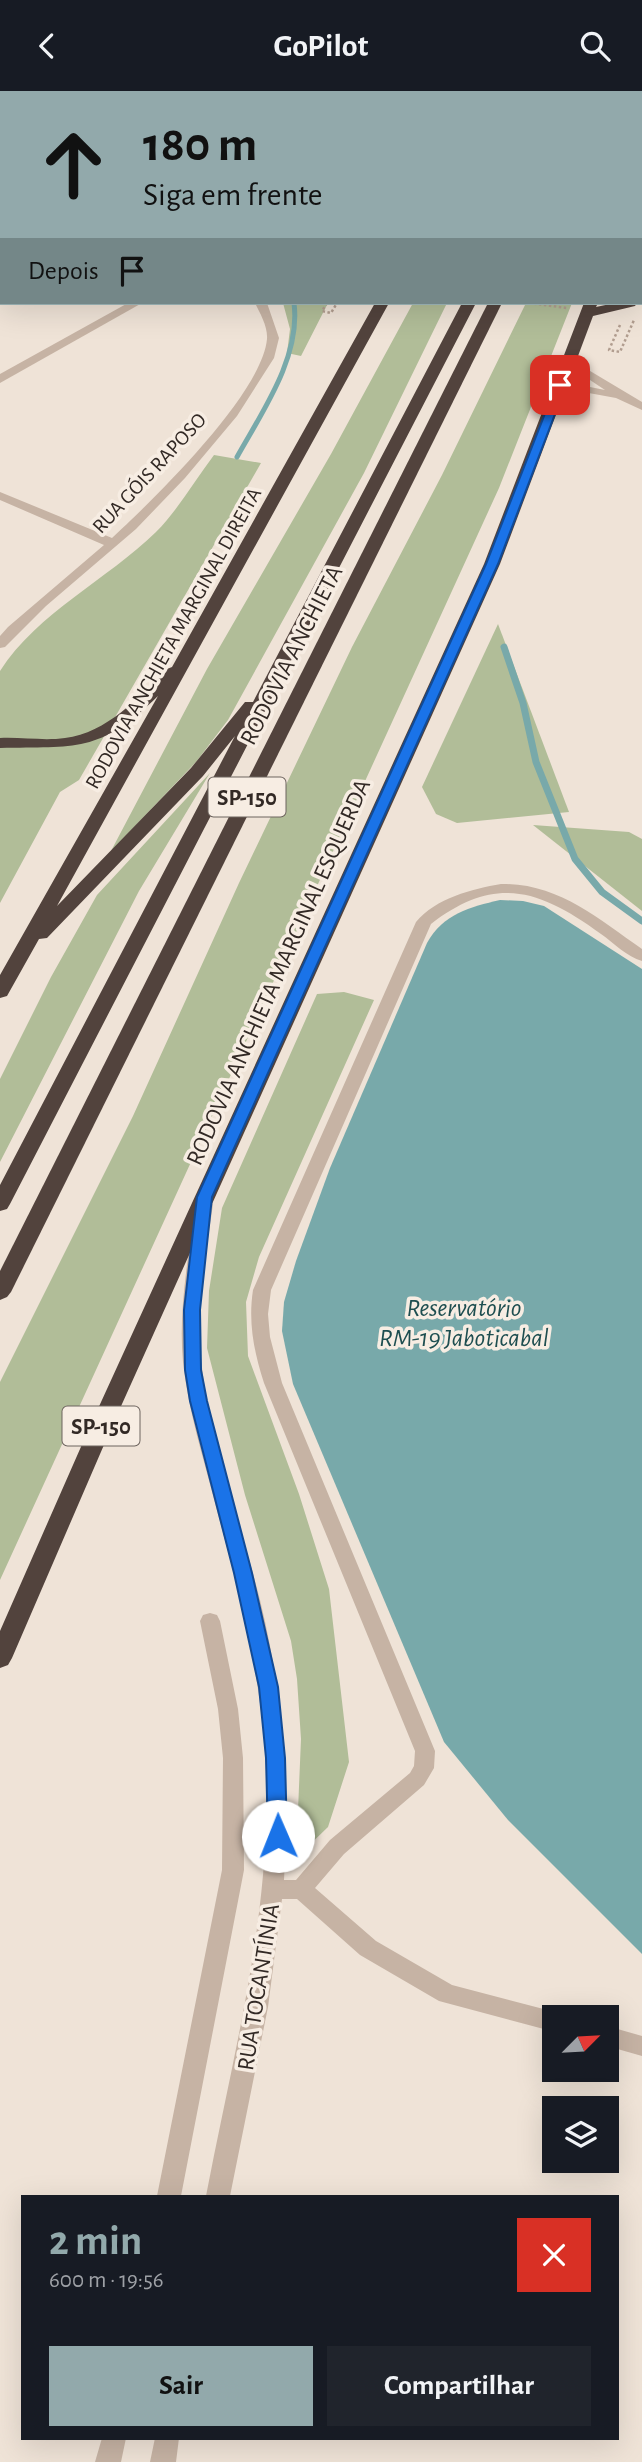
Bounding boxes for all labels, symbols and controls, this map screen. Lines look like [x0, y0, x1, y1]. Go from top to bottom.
icon: back [28, 27, 66, 65]
icon: search [576, 27, 614, 65]
text: GoPilot [274, 30, 368, 62]
icon: ahead [28, 119, 119, 210]
text: 180 m [143, 121, 257, 170]
text: Siga em frente [143, 179, 323, 211]
icon: arrive [113, 252, 151, 290]
text: Depois [28, 258, 99, 284]
pin [530, 355, 590, 415]
icon: arrive [541, 366, 579, 404]
street label: RUA GÓIS RAPOSO [87, 408, 210, 538]
street label: RODOVIA ANCHIETA MARGINAL DIREITA [82, 484, 265, 792]
street label: RODOVIA ANCHIETA [236, 562, 347, 749]
street label: RODOVIA ANCHIETA MARGINAL ESQUERDA [183, 776, 375, 1169]
road number: SP-150 [208, 777, 286, 817]
water label: Reservatório RM-19 Jaboticabal [379, 1295, 549, 1351]
road number: SP-150 [62, 1407, 140, 1445]
position arrow [241, 1799, 315, 1873]
street label: RUA TOCANTÍNIA [232, 1902, 284, 2072]
north arrow [542, 2005, 620, 2083]
map controls [542, 2005, 619, 2173]
button: layers [542, 2096, 619, 2173]
button: close [517, 2218, 591, 2292]
text: 2 min [49, 2220, 142, 2262]
text: 600 m · 19:56 [49, 2269, 164, 2292]
button: Sair [49, 2346, 313, 2426]
button: Compartilhar [327, 2346, 591, 2426]

